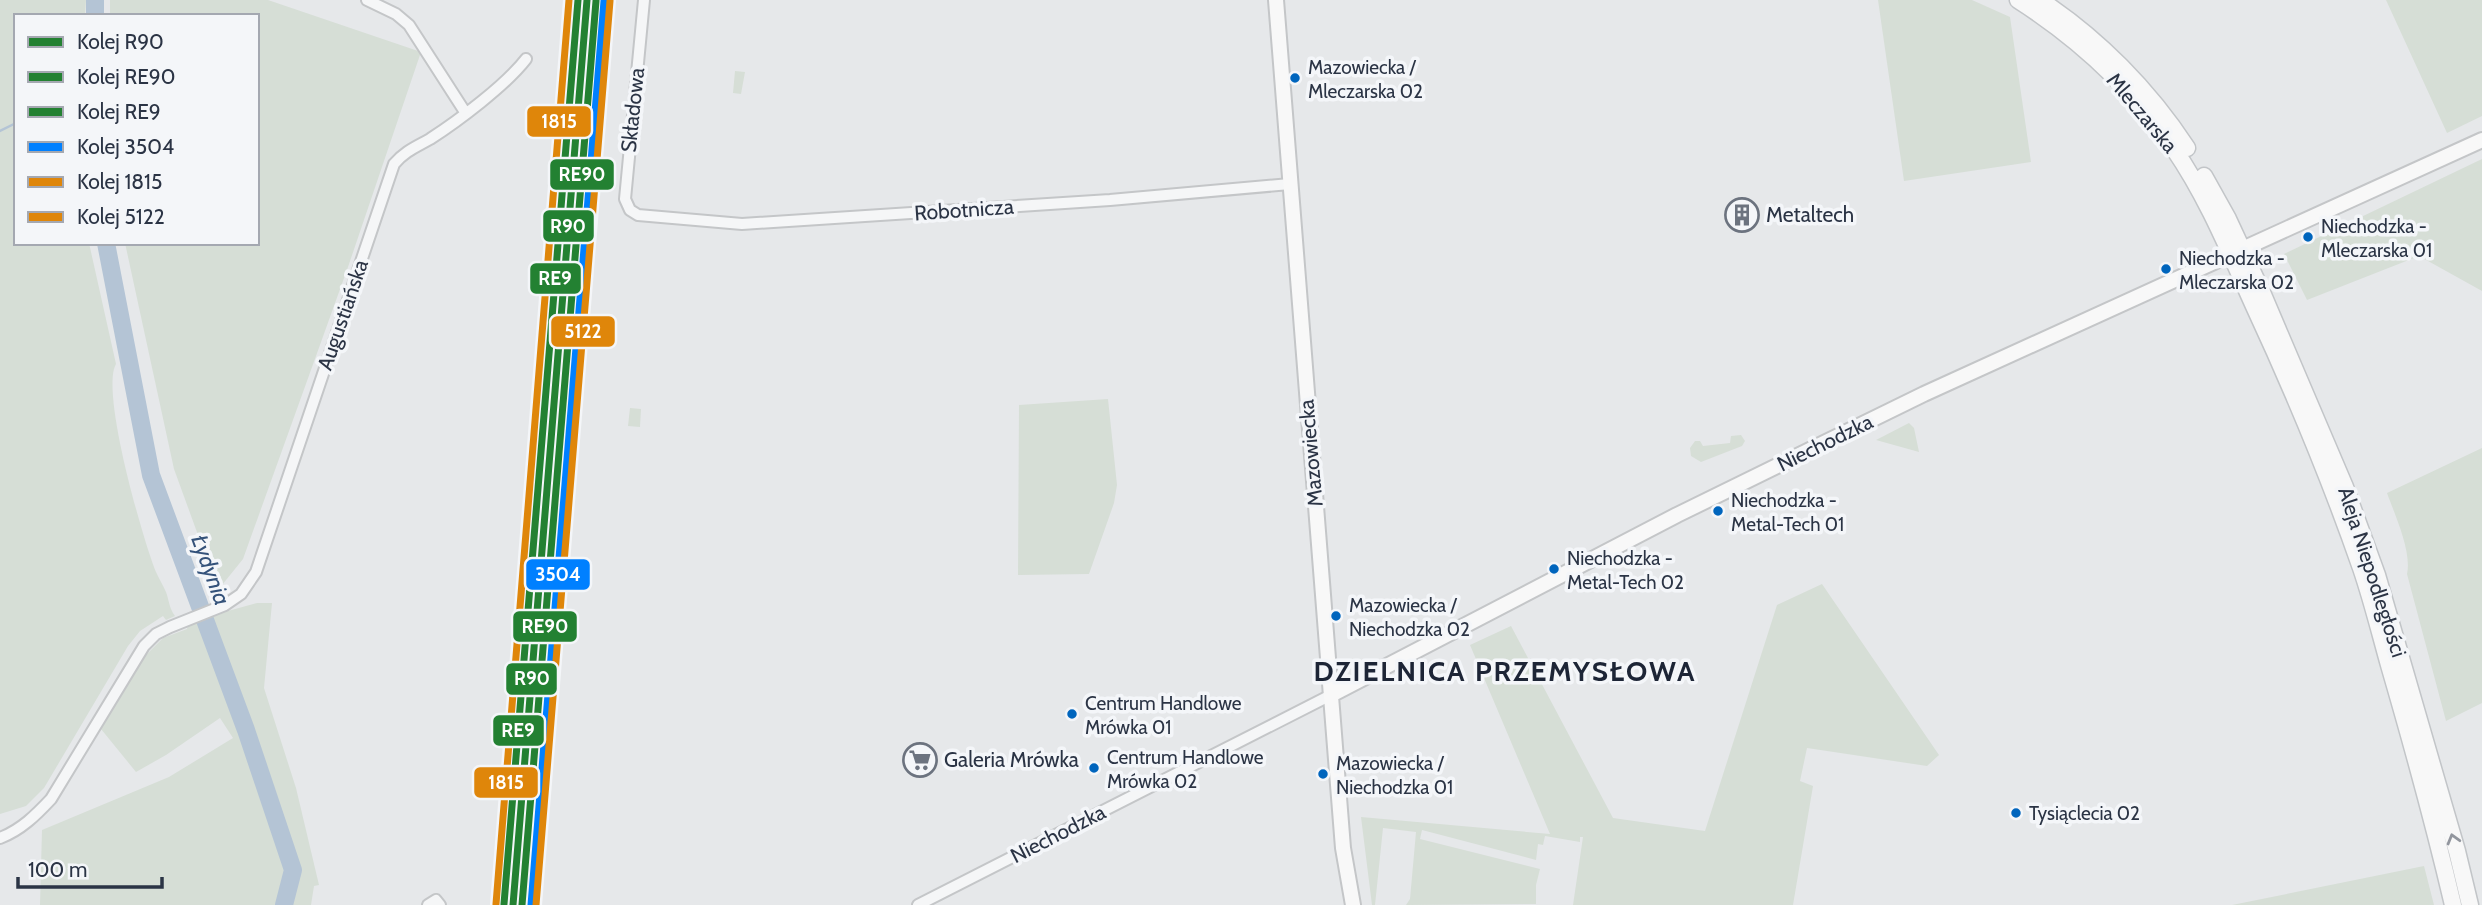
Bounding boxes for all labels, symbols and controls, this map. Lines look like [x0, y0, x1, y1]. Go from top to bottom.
legend [14, 14, 259, 245]
text: Kolej R90 [77, 29, 164, 55]
place label: Mazowiecka / Mleczarska 02 [1308, 56, 1423, 103]
text: Kolej RE90 [77, 64, 175, 90]
street label: Składowa [616, 66, 649, 153]
street label: Mleczarska [2102, 68, 2183, 158]
marker: Mazowiecka / Mleczarska 02 [1288, 71, 1302, 85]
text: Kolej RE9 [77, 99, 161, 125]
line badge: 1815 [526, 105, 592, 138]
text: 1815 [541, 110, 577, 133]
text: Kolej 3504 [77, 134, 174, 160]
line badge: RE90 [549, 158, 615, 191]
text: RE90 [559, 163, 605, 186]
text: Kolej 1815 [77, 169, 162, 195]
street label: Robotnicza [913, 194, 1015, 225]
building icon: Metaltech [1723, 196, 1761, 234]
place label: Metaltech [1766, 202, 1854, 227]
text: Kolej 5122 [77, 204, 165, 230]
line badge: R90 [542, 209, 595, 243]
text: R90 [550, 215, 586, 238]
place label: Niechodzka - Mleczarska 01 [2321, 215, 2432, 262]
marker: Niechodzka - Mleczarska 01 [2301, 230, 2315, 244]
place label: Niechodzka - Mleczarska 02 [2179, 247, 2294, 294]
street label: Augustiańska [312, 256, 373, 373]
line badge: RE9 [529, 262, 582, 295]
marker: Niechodzka - Mleczarska 02 [2159, 262, 2173, 276]
text: RE9 [538, 267, 572, 290]
line badge: 5122 [550, 315, 616, 348]
text: 5122 [564, 320, 602, 343]
street label: Mazowiecka [1293, 398, 1328, 508]
street label: Niechodzka [1773, 409, 1877, 476]
street label: Aleja Niepodległości [2332, 484, 2412, 660]
place label: Niechodzka - Metal-Tech 01 [1731, 489, 1844, 536]
marker: Niechodzka - Metal-Tech 01 [1711, 504, 1725, 518]
water label: Łydynia [185, 531, 237, 609]
place label: Niechodzka - Metal-Tech 02 [1567, 547, 1684, 594]
line badge: 3504 [525, 558, 591, 591]
marker: Niechodzka - Metal-Tech 02 [1547, 562, 1561, 576]
text: 3504 [535, 563, 581, 586]
place label: Mazowiecka / Niechodzka 02 [1349, 594, 1470, 641]
marker: Mazowiecka / Niechodzka 02 [1329, 609, 1343, 623]
line badge: RE90 [512, 610, 578, 643]
text: RE90 [522, 615, 568, 638]
district label: DZIELNICA PRZEMYSŁOWA [1313, 654, 1697, 688]
line badge: R90 [505, 662, 558, 696]
text: R90 [514, 667, 550, 690]
place label: Centrum Handlowe Mrówka 01 [1085, 692, 1242, 739]
marker: Centrum Handlowe Mrówka 01 [1065, 707, 1079, 721]
line badge: RE9 [492, 714, 545, 747]
text: RE9 [501, 719, 535, 742]
supermarket icon: Galeria Mrówka [901, 741, 939, 779]
place label: Centrum Handlowe Mrówka 02 [1107, 746, 1264, 793]
place label: Galeria Mrówka [944, 747, 1079, 772]
place label: Mazowiecka / Niechodzka 01 [1336, 752, 1453, 799]
marker: Centrum Handlowe Mrówka 02 [1087, 761, 1101, 775]
line badge: 1815 [473, 766, 539, 799]
marker: Mazowiecka / Niechodzka 01 [1316, 767, 1330, 781]
text: 1815 [488, 771, 524, 794]
street label: Niechodzka [1006, 799, 1109, 868]
place label: Tysiąclecia 02 [2029, 802, 2140, 825]
marker: Tysiąclecia 02 [2009, 806, 2023, 820]
one-way arrow [2447, 833, 2462, 845]
scale bar [18, 846, 161, 890]
text: 100 m [28, 857, 87, 882]

